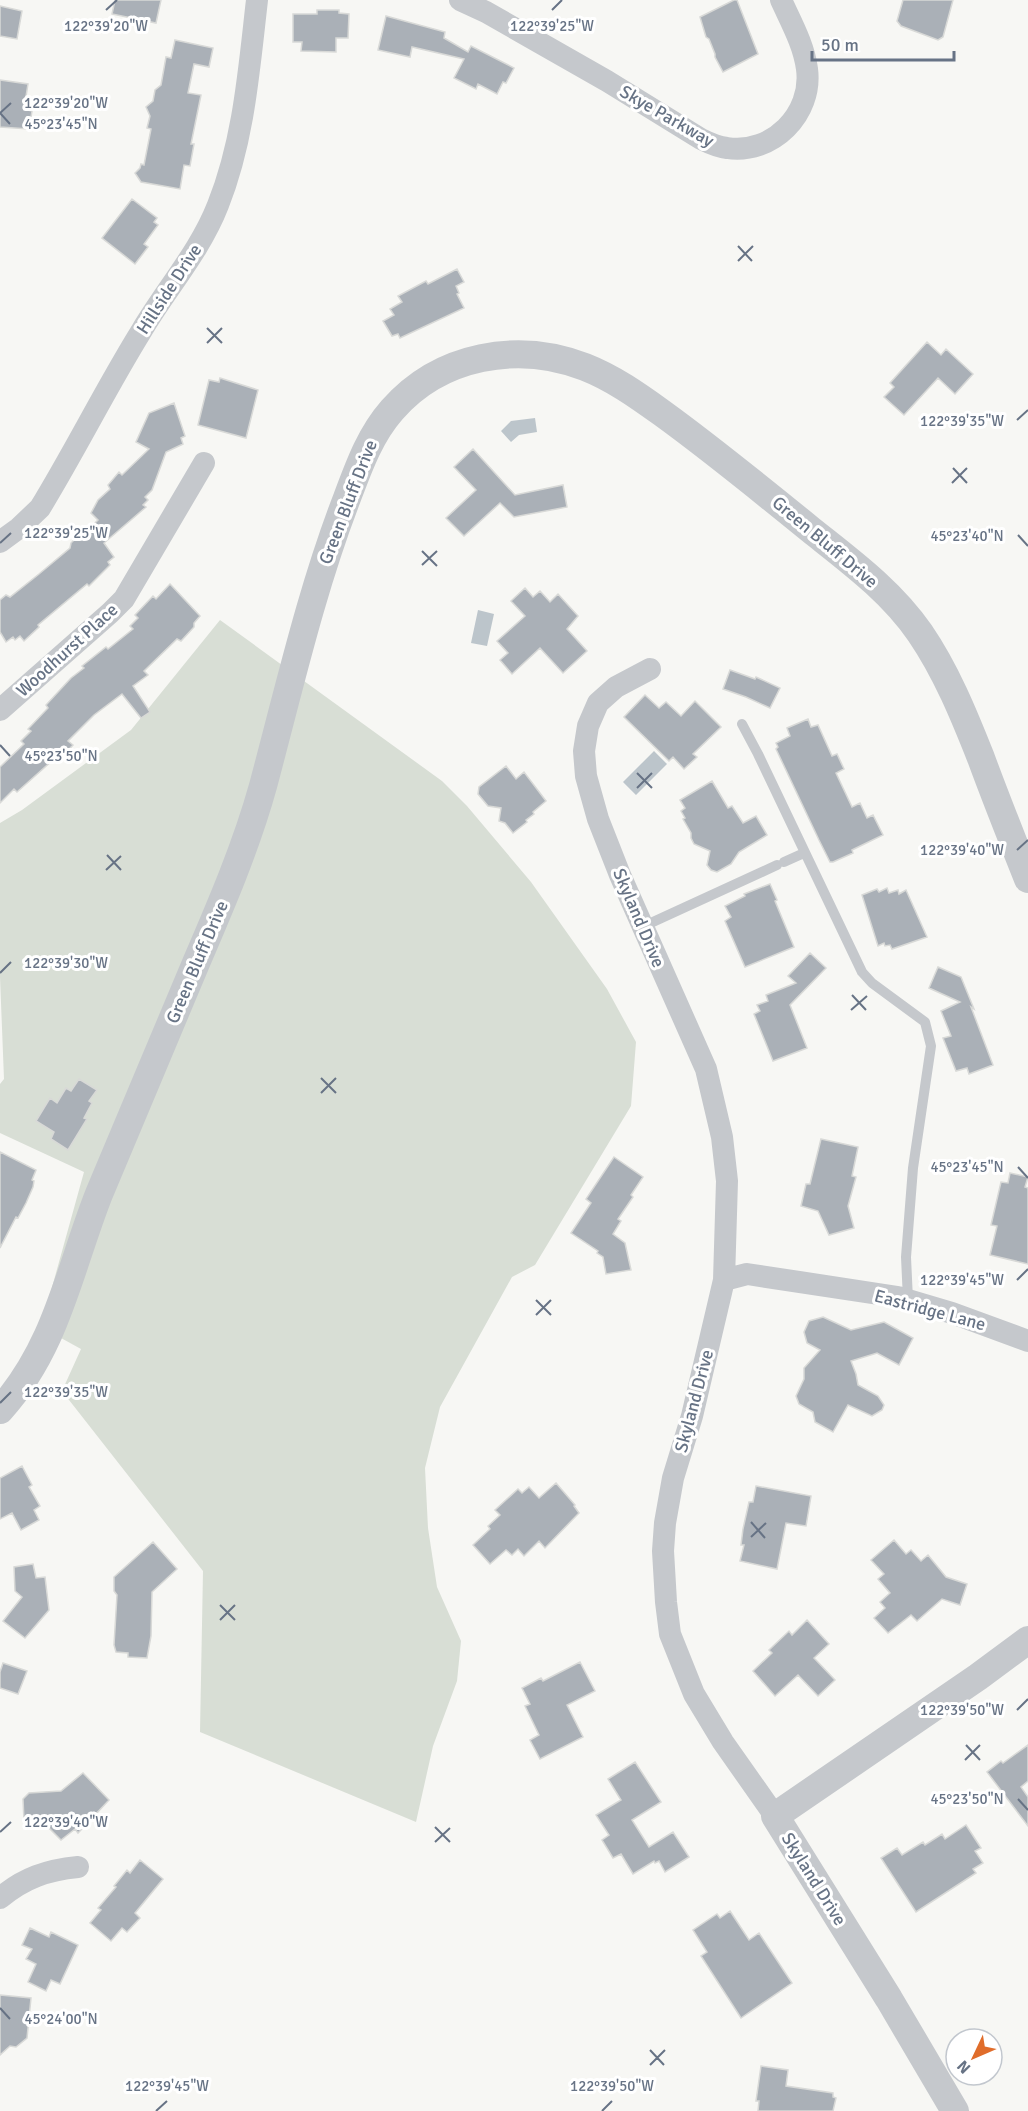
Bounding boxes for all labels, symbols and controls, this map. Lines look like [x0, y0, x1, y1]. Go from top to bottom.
text: 122°39'20"W [64, 17, 148, 35]
text: 122°39'25"W [510, 17, 594, 35]
scale bar [812, 24, 954, 62]
text: 50 m [821, 34, 859, 56]
street label: Skye Parkway [616, 80, 718, 152]
text: 122°39'20"W [24, 94, 108, 112]
text: 45°23'45"N [24, 115, 98, 133]
street label: Hillside Drive [132, 240, 206, 338]
text: 122°39'35"W [920, 412, 1004, 430]
street label: Green Bluff Drive [314, 437, 382, 567]
street label: Green Bluff Drive [768, 491, 882, 593]
text: 122°39'25"W [24, 524, 108, 542]
text: 45°23'40"N [930, 527, 1004, 545]
street label: Woodhurst Place [12, 599, 122, 701]
text: 45°23'50"N [24, 747, 98, 765]
text: 122°39'40"W [920, 841, 1004, 859]
street label: Skyland Drive [608, 865, 670, 971]
street label: Green Bluff Drive [161, 897, 233, 1027]
text: 122°39'30"W [24, 954, 108, 972]
text: 45°23'45"N [930, 1158, 1004, 1176]
text: 122°39'45"W [920, 1271, 1004, 1289]
street label: Eastridge Lane [872, 1285, 988, 1335]
street label: Skyland Drive [670, 1347, 718, 1455]
text: 122°39'35"W [24, 1383, 108, 1401]
text: 122°39'50"W [920, 1701, 1004, 1719]
text: 45°23'50"N [930, 1790, 1004, 1808]
text: 122°39'40"W [24, 1813, 108, 1831]
street label: Skyland Drive [777, 1828, 851, 1930]
text: 45°24'00"N [24, 2010, 98, 2028]
north arrow [944, 2027, 1004, 2087]
text: N [953, 2056, 975, 2078]
text: 122°39'45"W [125, 2077, 209, 2095]
text: 122°39'50"W [570, 2077, 654, 2095]

